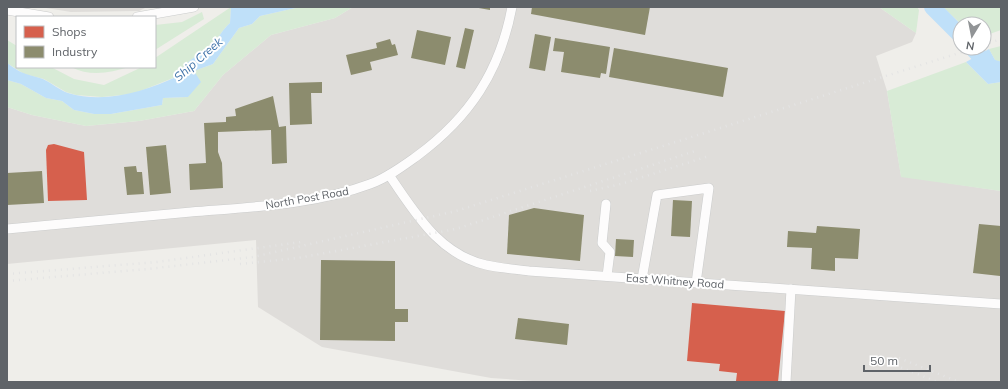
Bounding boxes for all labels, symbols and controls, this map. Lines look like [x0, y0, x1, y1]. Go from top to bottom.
legend [16, 16, 156, 68]
north arrow [952, 16, 992, 56]
text: Shops [52, 24, 87, 39]
water label: Ship Creek [171, 33, 226, 84]
text: N [965, 38, 976, 53]
text: Industry [52, 44, 98, 59]
street label: North Post Road [264, 184, 350, 212]
street label: East Whitney Road [625, 271, 725, 291]
scale bar [864, 347, 930, 373]
text: 50 m [870, 353, 898, 368]

